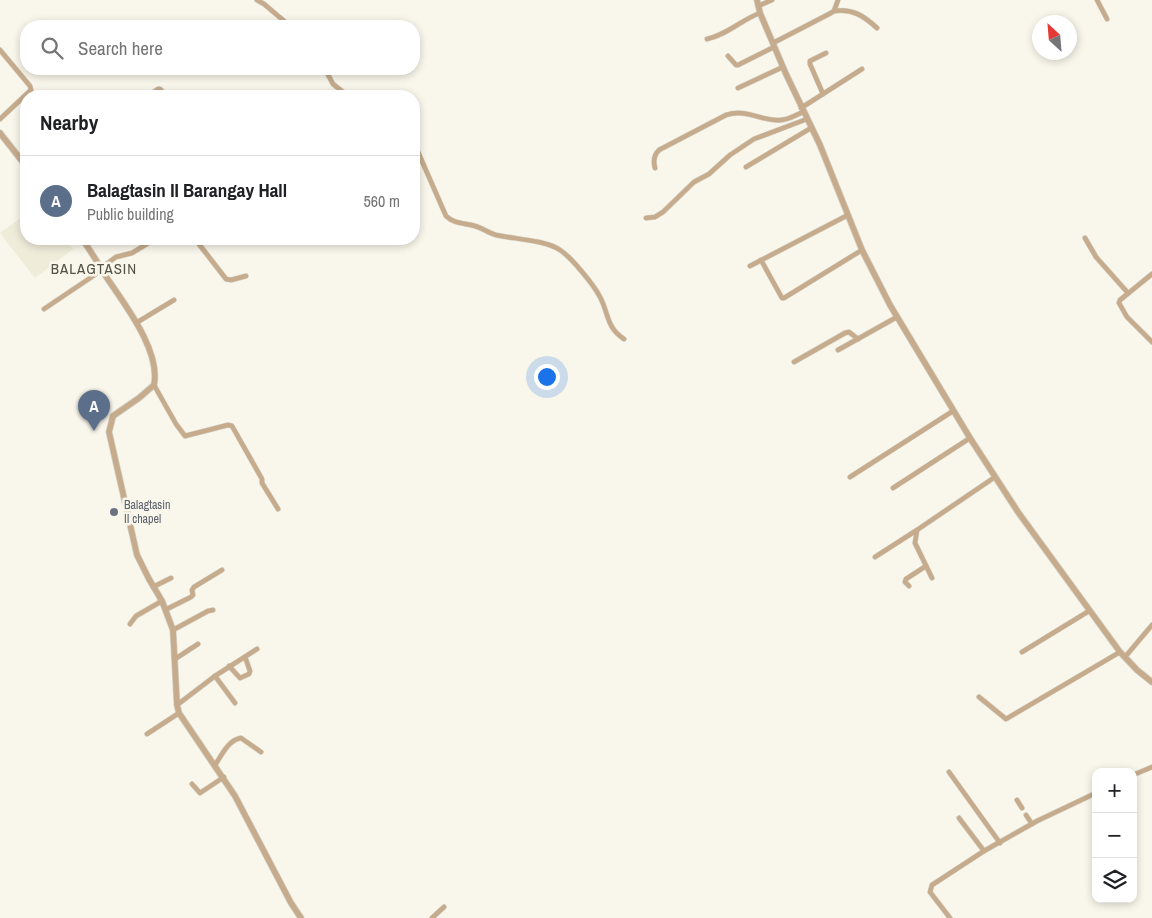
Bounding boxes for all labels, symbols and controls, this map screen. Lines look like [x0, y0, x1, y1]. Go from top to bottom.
north arrow [1032, 15, 1077, 60]
search box [20, 20, 420, 75]
icon: search [38, 34, 66, 62]
text: Search here [78, 35, 163, 61]
text: Nearby [40, 108, 98, 137]
text: Balagtasin II Barangay Hall [87, 177, 287, 203]
text: A [51, 190, 61, 212]
text: 560 m [364, 190, 400, 212]
text: Public building [87, 203, 174, 225]
district label: BALAGTASIN [51, 258, 137, 279]
your location [534, 364, 560, 390]
pin: A [78, 390, 110, 431]
place label: Balagtasin II chapel [124, 497, 171, 527]
marker: Balagtasin II chapel [108, 506, 120, 518]
map controls [1092, 768, 1137, 903]
button: + [1092, 768, 1137, 813]
button: − [1092, 813, 1137, 858]
button: layers [1092, 858, 1137, 903]

